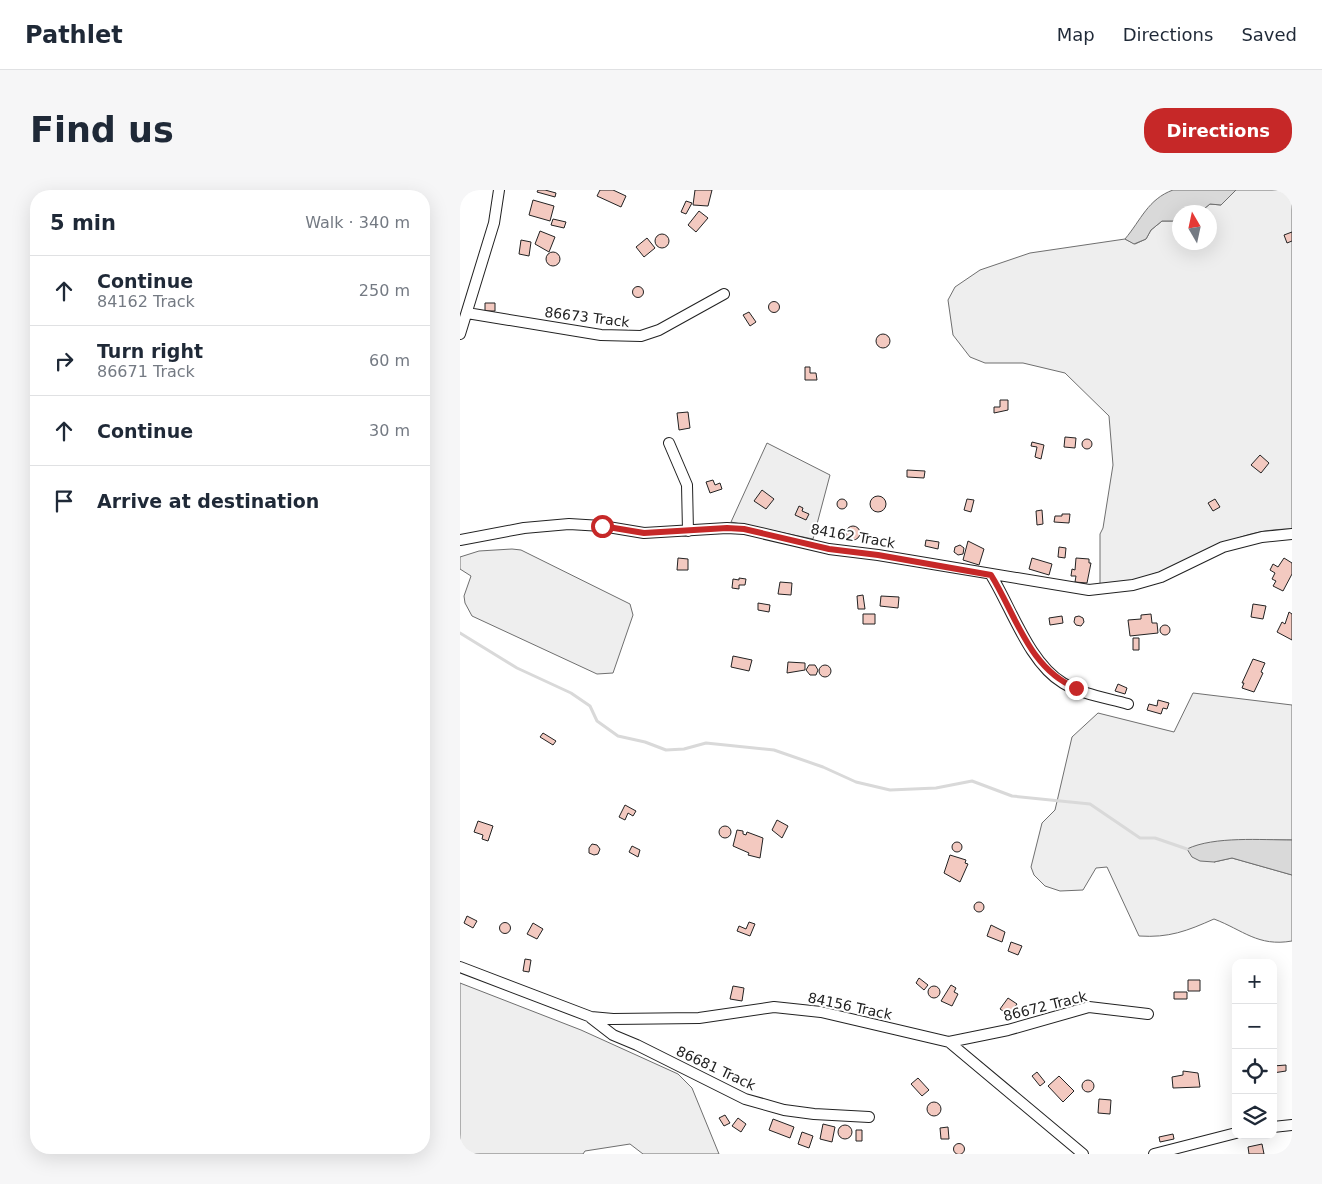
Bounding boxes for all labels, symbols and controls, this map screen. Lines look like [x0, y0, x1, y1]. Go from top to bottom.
text: Pathlet [25, 21, 123, 49]
text: Map [1057, 24, 1095, 45]
text: Directions [1123, 24, 1213, 45]
text: Saved [1241, 24, 1297, 45]
button: Directions [1144, 108, 1292, 153]
text: Find us [30, 110, 174, 150]
north arrow [1172, 205, 1217, 250]
text: 5 min [50, 211, 116, 235]
text: Walk · 340 m [305, 213, 410, 232]
text: Continue [97, 270, 193, 292]
icon: ahead [50, 277, 78, 305]
text: 250 m [359, 281, 410, 300]
text: 84162 Track [97, 292, 195, 311]
street label: 86673 Track [544, 304, 631, 330]
text: Turn right [97, 340, 203, 362]
icon: right [50, 347, 78, 375]
text: 60 m [369, 351, 410, 370]
text: 86671 Track [97, 362, 195, 381]
icon: ahead [50, 417, 78, 445]
text: Continue [97, 420, 193, 442]
text: 30 m [369, 421, 410, 440]
icon: arrive [50, 487, 78, 515]
text: Arrive at destination [97, 490, 319, 512]
route start [591, 515, 614, 538]
street label: 84162 Track [809, 521, 897, 551]
route end [1065, 677, 1088, 700]
map controls [1232, 959, 1277, 1139]
button: + [1232, 959, 1277, 1004]
street label: 86672 Track [1002, 988, 1089, 1024]
street label: 84156 Track [806, 989, 894, 1023]
button: − [1232, 1004, 1277, 1049]
street label: 86681 Track [674, 1043, 759, 1094]
button: locate [1232, 1049, 1277, 1094]
button: layers [1232, 1094, 1277, 1139]

